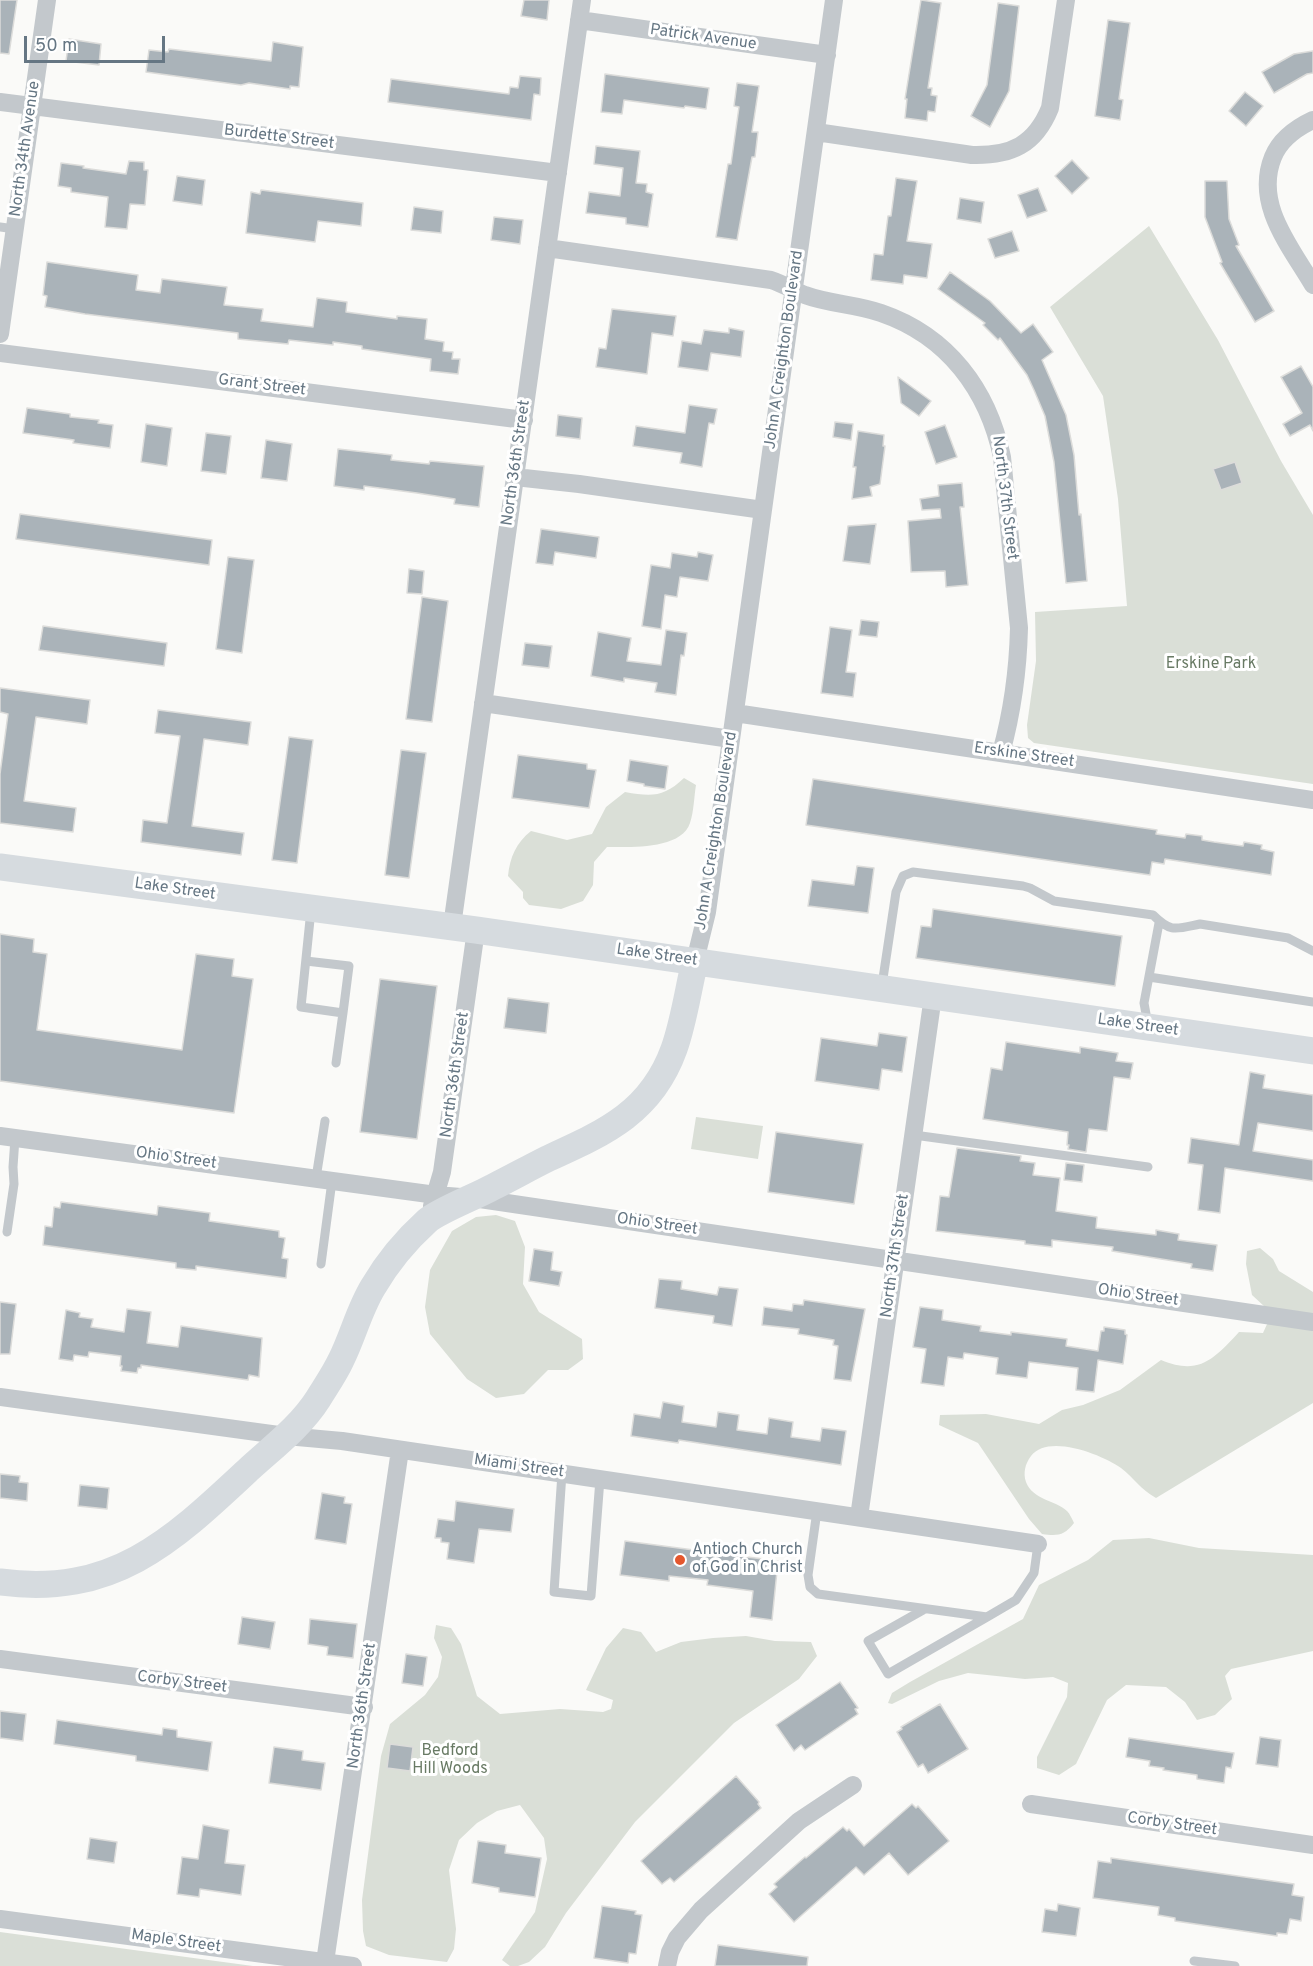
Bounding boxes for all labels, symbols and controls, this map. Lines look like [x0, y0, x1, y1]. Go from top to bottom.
street label: Patrick Avenue [649, 21, 757, 55]
scale bar [27, 24, 168, 62]
text: 50 m [35, 35, 77, 58]
street label: North 34th Avenue [7, 80, 45, 218]
street label: Burdette Street [223, 122, 335, 154]
street label: John A Creighton Boulevard [762, 249, 808, 451]
street label: Grant Street [217, 371, 307, 401]
street label: North 36th Street [499, 399, 535, 527]
street label: North 37th Street [987, 435, 1021, 561]
park label: Erskine Park [1166, 655, 1256, 675]
street label: John A Creighton Boulevard [692, 730, 742, 932]
street label: Erskine Street [973, 739, 1075, 773]
street label: Lake Street [133, 875, 217, 905]
street label: Lake Street [615, 941, 699, 971]
street label: North 36th Street [438, 1011, 474, 1139]
street label: Lake Street [1096, 1011, 1180, 1041]
street label: Ohio Street [134, 1144, 218, 1174]
street label: North 37th Street [878, 1193, 914, 1319]
street label: Ohio Street [615, 1210, 699, 1240]
street label: Ohio Street [1096, 1281, 1180, 1311]
street label: Miami Street [473, 1451, 565, 1483]
place label: Antioch Church of God in Christ [692, 1541, 803, 1579]
marker: Antioch Church of God in Christ [673, 1553, 687, 1567]
street label: North 36th Street [345, 1642, 381, 1770]
street label: Corby Street [136, 1668, 228, 1698]
park label: Bedford Hill Woods [412, 1742, 488, 1780]
street label: Corby Street [1126, 1809, 1218, 1841]
street label: Maple Street [130, 1926, 222, 1958]

